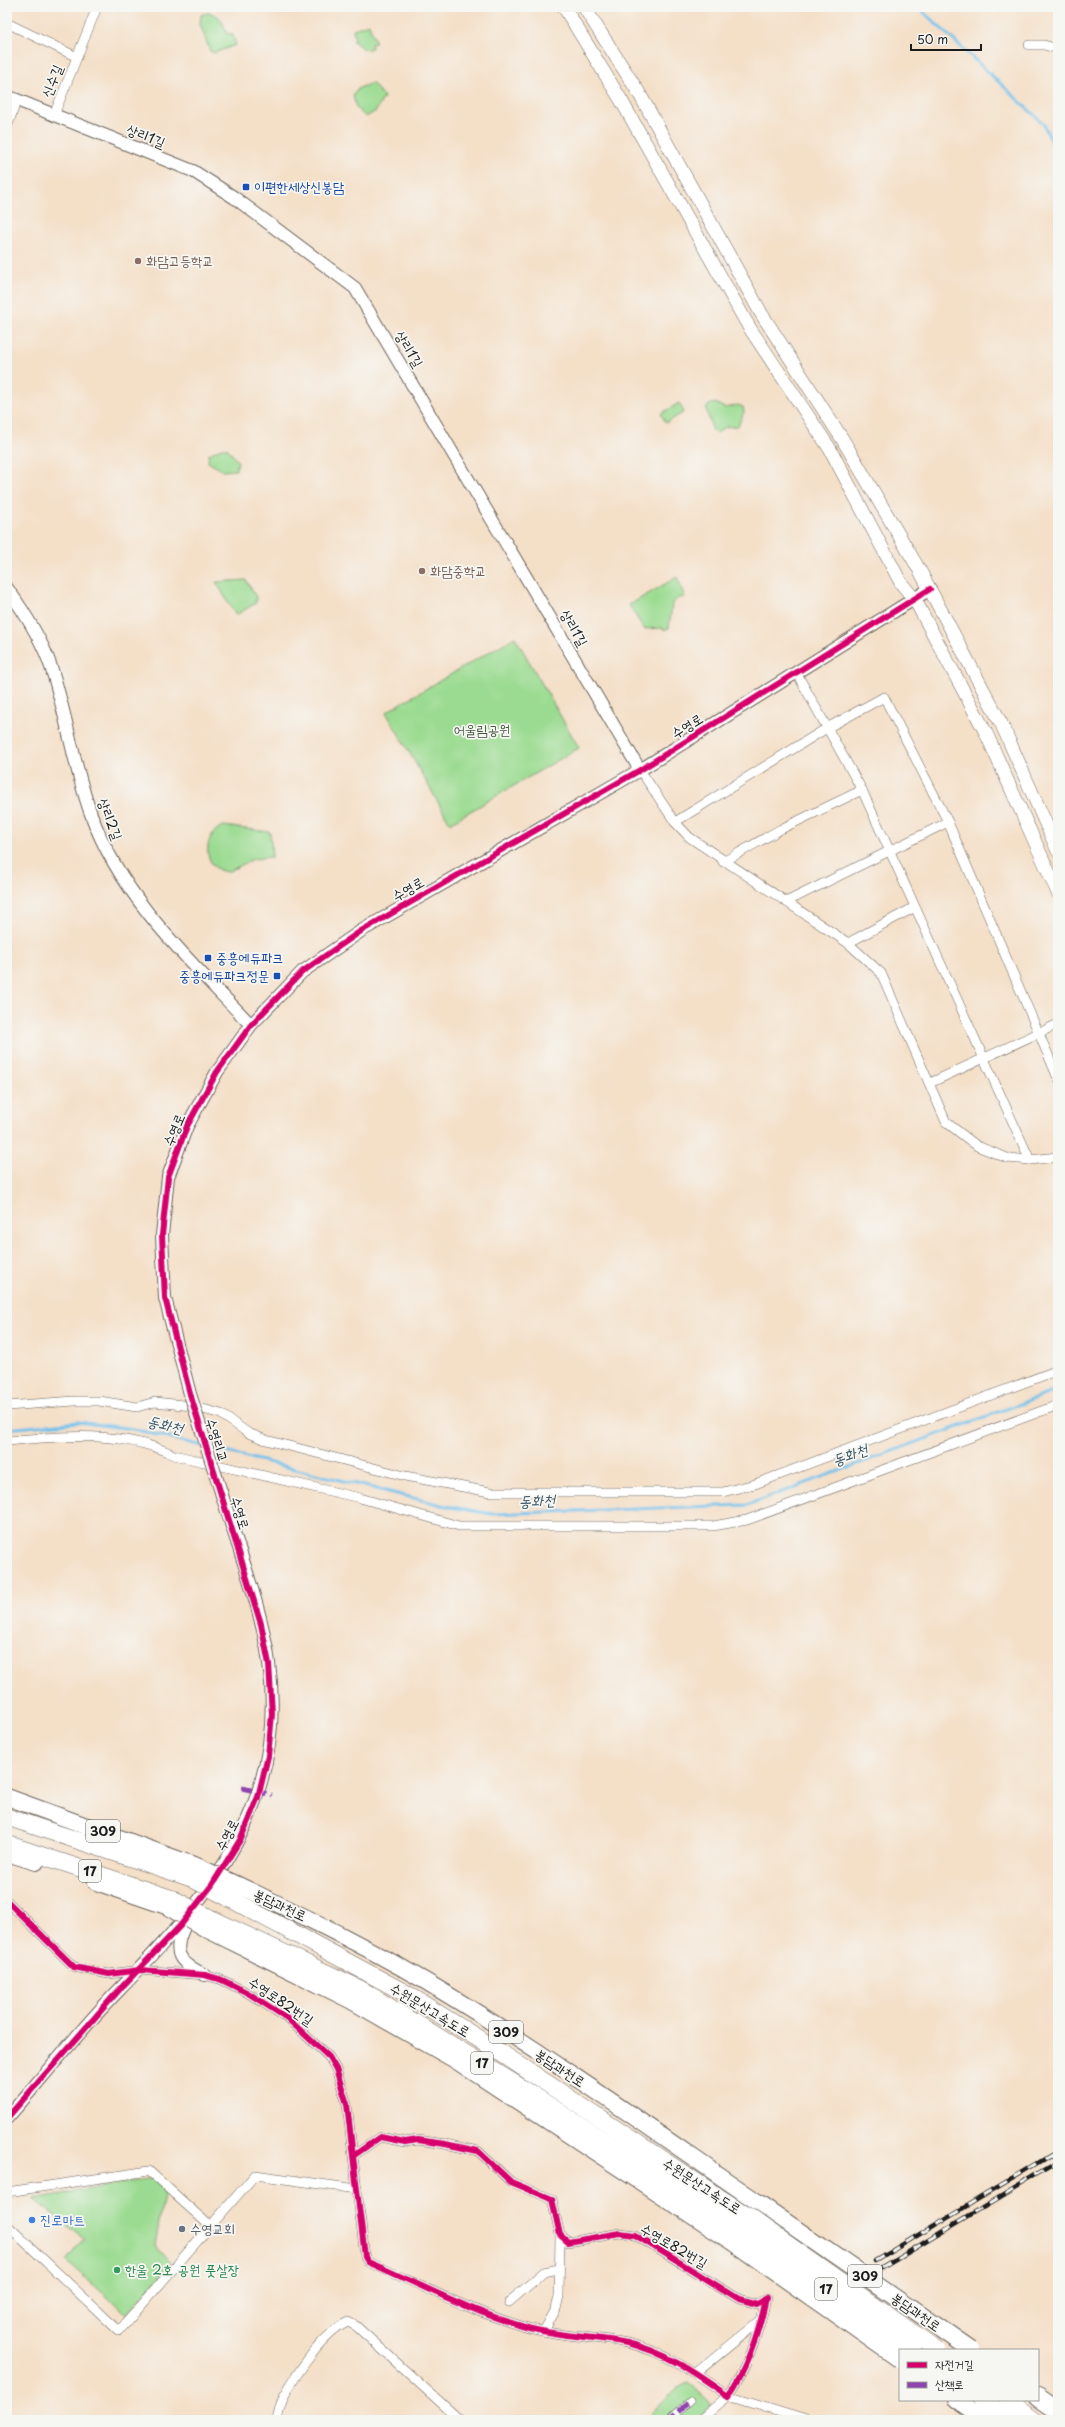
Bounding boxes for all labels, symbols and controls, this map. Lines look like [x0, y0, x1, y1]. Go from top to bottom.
scale bar [911, 26, 981, 52]
text: 50 m [917, 30, 948, 48]
street label: 신수길 [35, 61, 68, 100]
street label: 상리1길 [124, 118, 169, 153]
place label: 이편한세상신봉담 [254, 176, 345, 197]
marker: 이편한세상신봉담 [241, 182, 251, 192]
place label: 화담고등학교 [146, 250, 214, 271]
marker: 화담고등학교 [133, 256, 143, 266]
street label: 상리1길 [390, 326, 429, 372]
place label: 화담중학교 [430, 560, 486, 581]
marker: 화담중학교 [417, 566, 427, 576]
street label: 상리1길 [555, 605, 594, 651]
street label: 수영로 [667, 708, 707, 743]
park label: 어울림공원 [454, 719, 510, 740]
street label: 상리2길 [93, 795, 128, 844]
street label: 수영로 [388, 871, 428, 906]
place label: 중흥에듀파크 [216, 947, 284, 968]
marker: 중흥에듀파크 [203, 953, 213, 963]
place label: 중흥에듀파크정문 [179, 965, 269, 986]
marker: 중흥에듀파크정문 [272, 971, 282, 981]
street label: 수영로 [157, 1110, 190, 1149]
water label: 동화천 [145, 1408, 188, 1440]
street label: 수영리교 [201, 1415, 234, 1465]
water label: 동화천 [829, 1436, 872, 1471]
water label: 동화천 [518, 1487, 557, 1512]
street label: 수영로 [225, 1494, 255, 1532]
street label: 수영로 [209, 1815, 244, 1855]
road number: 309 [86, 1820, 120, 1842]
road number: 17 [79, 1860, 101, 1882]
street label: 봉담과천로 [250, 1883, 310, 1926]
street label: 수영로82번길 [244, 1971, 319, 2031]
street label: 수원문산고속도로 [386, 1977, 474, 2042]
road number: 309 [489, 2021, 523, 2043]
street label: 봉담과천로 [531, 2043, 590, 2092]
road number: 17 [471, 2052, 493, 2074]
street label: 수원문산고속도로 [659, 2152, 746, 2219]
place label: 진로마트 [40, 2209, 85, 2230]
marker: 진로마트 [27, 2215, 37, 2225]
place label: 수영교회 [190, 2218, 235, 2239]
street label: 수영로82번길 [637, 2218, 712, 2274]
marker: 수영교회 [177, 2224, 187, 2234]
place label: 한울 2호 공원 풋살장 [125, 2259, 239, 2280]
marker: 한울 2호 공원 풋살장 [112, 2265, 122, 2275]
road number: 309 [848, 2265, 882, 2287]
road number: 17 [815, 2278, 837, 2300]
street label: 봉담과천로 [887, 2287, 945, 2336]
legend [899, 2349, 1039, 2401]
text: 자전거길 [935, 2355, 974, 2373]
text: 산책로 [935, 2375, 964, 2393]

